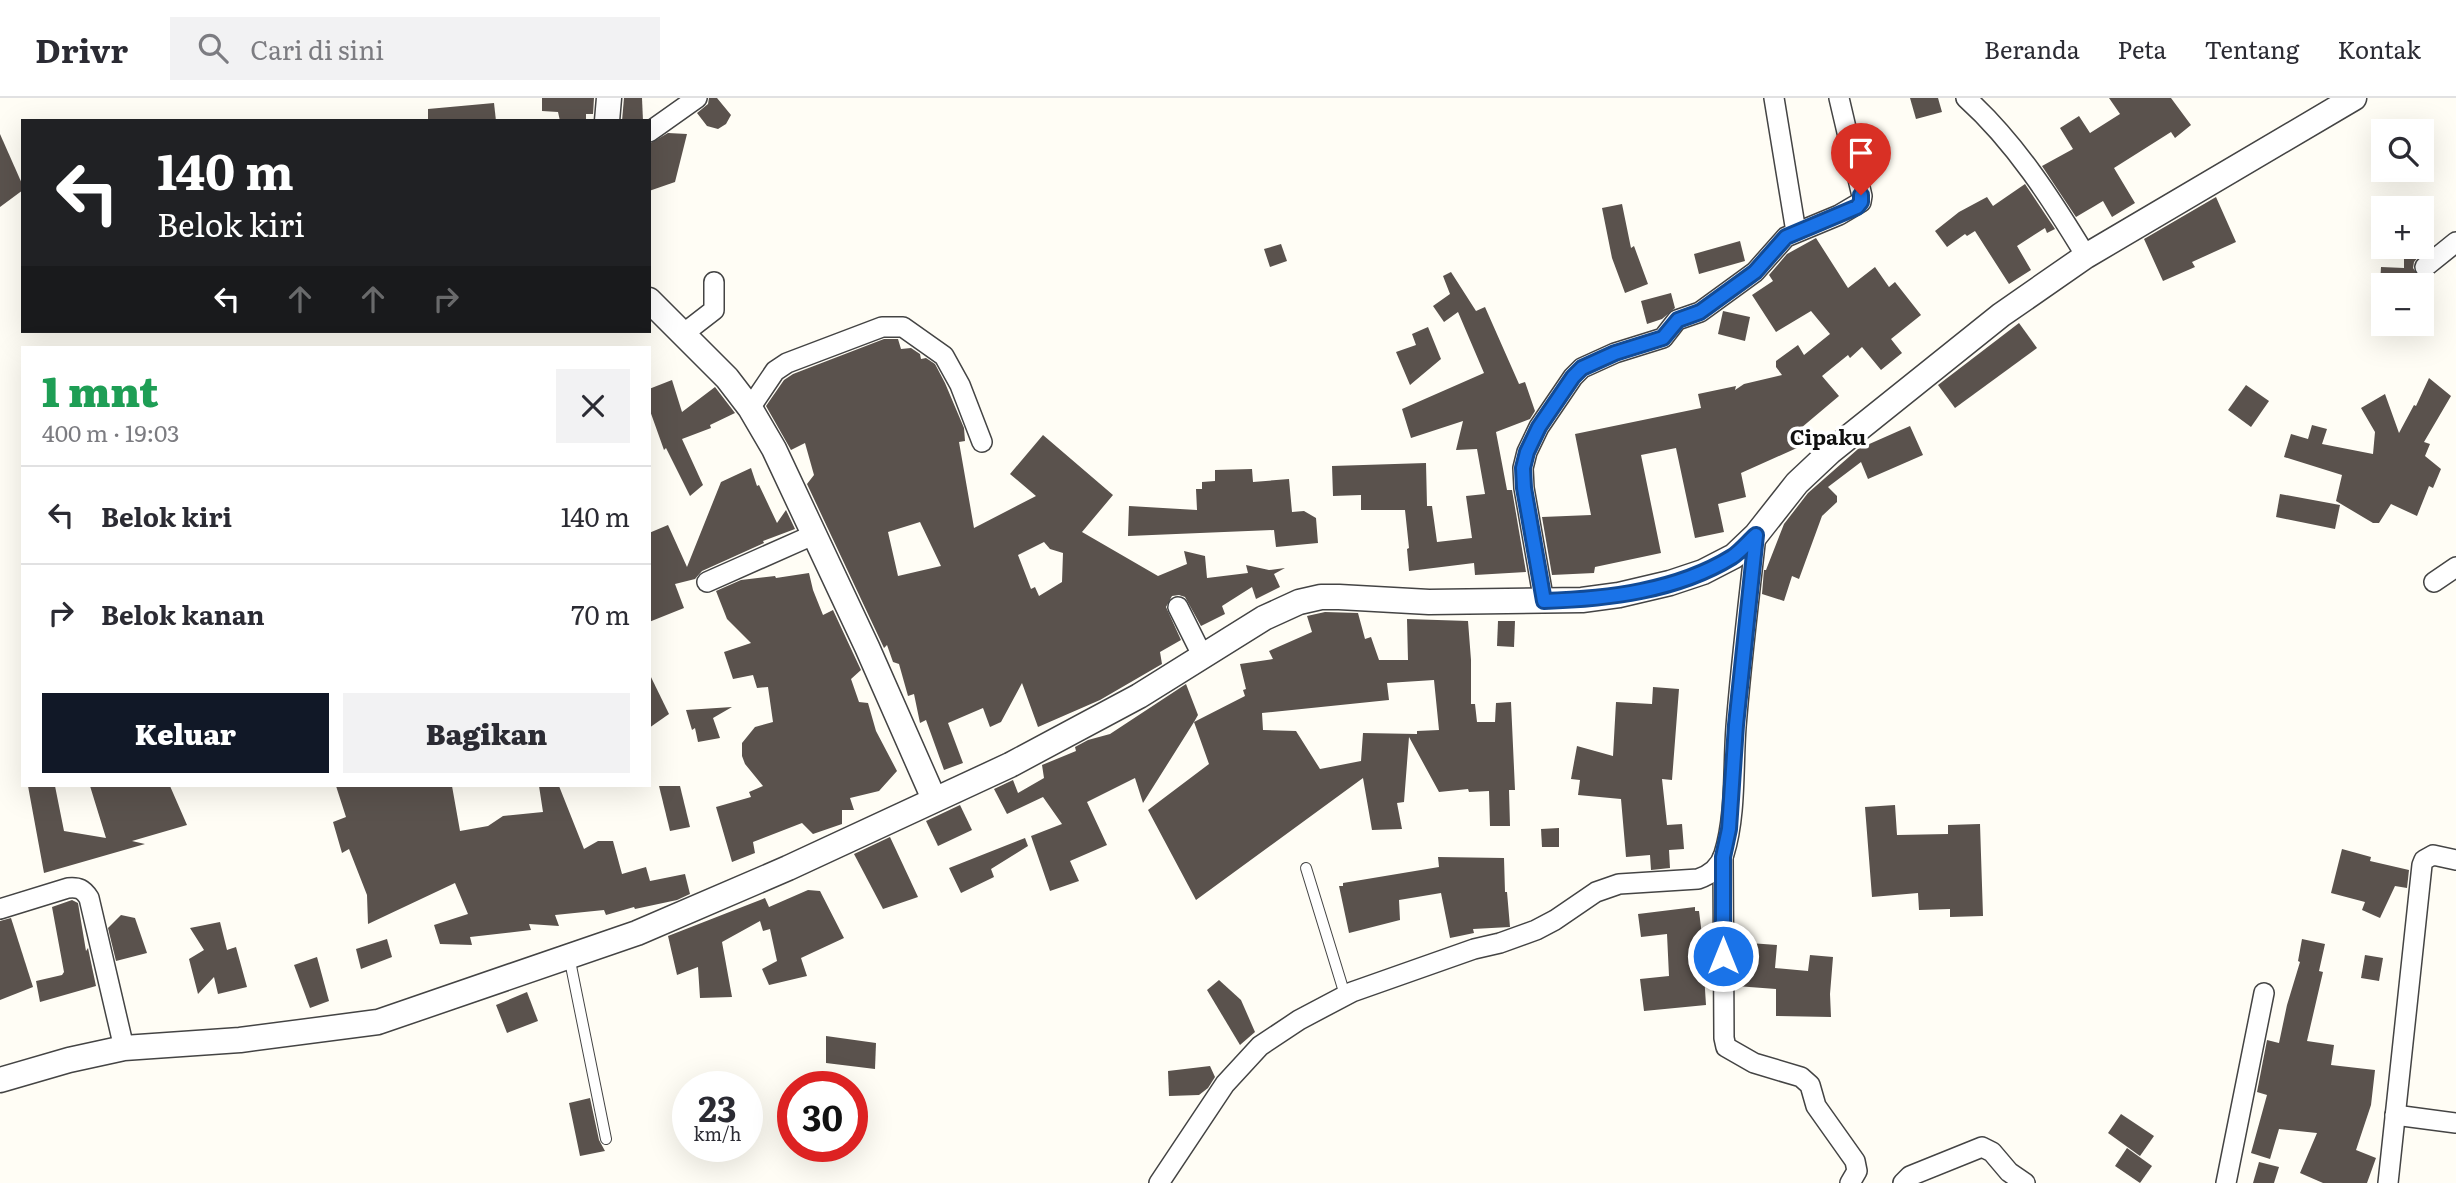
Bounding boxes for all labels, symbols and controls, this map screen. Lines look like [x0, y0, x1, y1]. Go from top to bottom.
search box [170, 17, 660, 80]
text: Drivr [35, 24, 128, 73]
icon: search [194, 29, 232, 67]
text: Cari di sini [250, 29, 384, 68]
text: Beranda [1984, 31, 2080, 66]
text: Peta [2118, 31, 2167, 66]
text: Tentang [2205, 31, 2299, 66]
text: Kontak [2337, 31, 2421, 66]
map controls [2371, 119, 2434, 336]
button: search [2371, 119, 2434, 182]
pin [1831, 123, 1891, 195]
text: 140 m [157, 132, 294, 205]
icon: arrive [1842, 134, 1880, 172]
icon: left [42, 147, 133, 238]
button: + [2371, 196, 2434, 259]
text: Belok kiri [157, 199, 305, 247]
button: − [2371, 273, 2434, 336]
icon: left [208, 280, 246, 318]
icon: ahead [281, 280, 319, 318]
icon: ahead [354, 280, 392, 318]
icon: right [427, 280, 465, 318]
text: 1 mnt [42, 358, 158, 420]
button: close [556, 369, 630, 443]
text: 400 m · 19:03 [42, 415, 180, 449]
district label: Cipaku [1790, 420, 1866, 451]
icon: left [42, 496, 80, 534]
text: Belok kiri [101, 496, 232, 535]
text: 140 m [561, 496, 630, 535]
icon: right [42, 594, 80, 632]
text: Belok kanan [101, 594, 265, 633]
text: 70 m [571, 594, 630, 633]
button: Keluar [42, 693, 329, 773]
button: Bagikan [343, 693, 630, 773]
position arrow [1686, 919, 1760, 993]
speed limit sign: 30 [777, 1071, 868, 1162]
text: 23 [698, 1081, 737, 1133]
text: km/h [694, 1120, 741, 1147]

